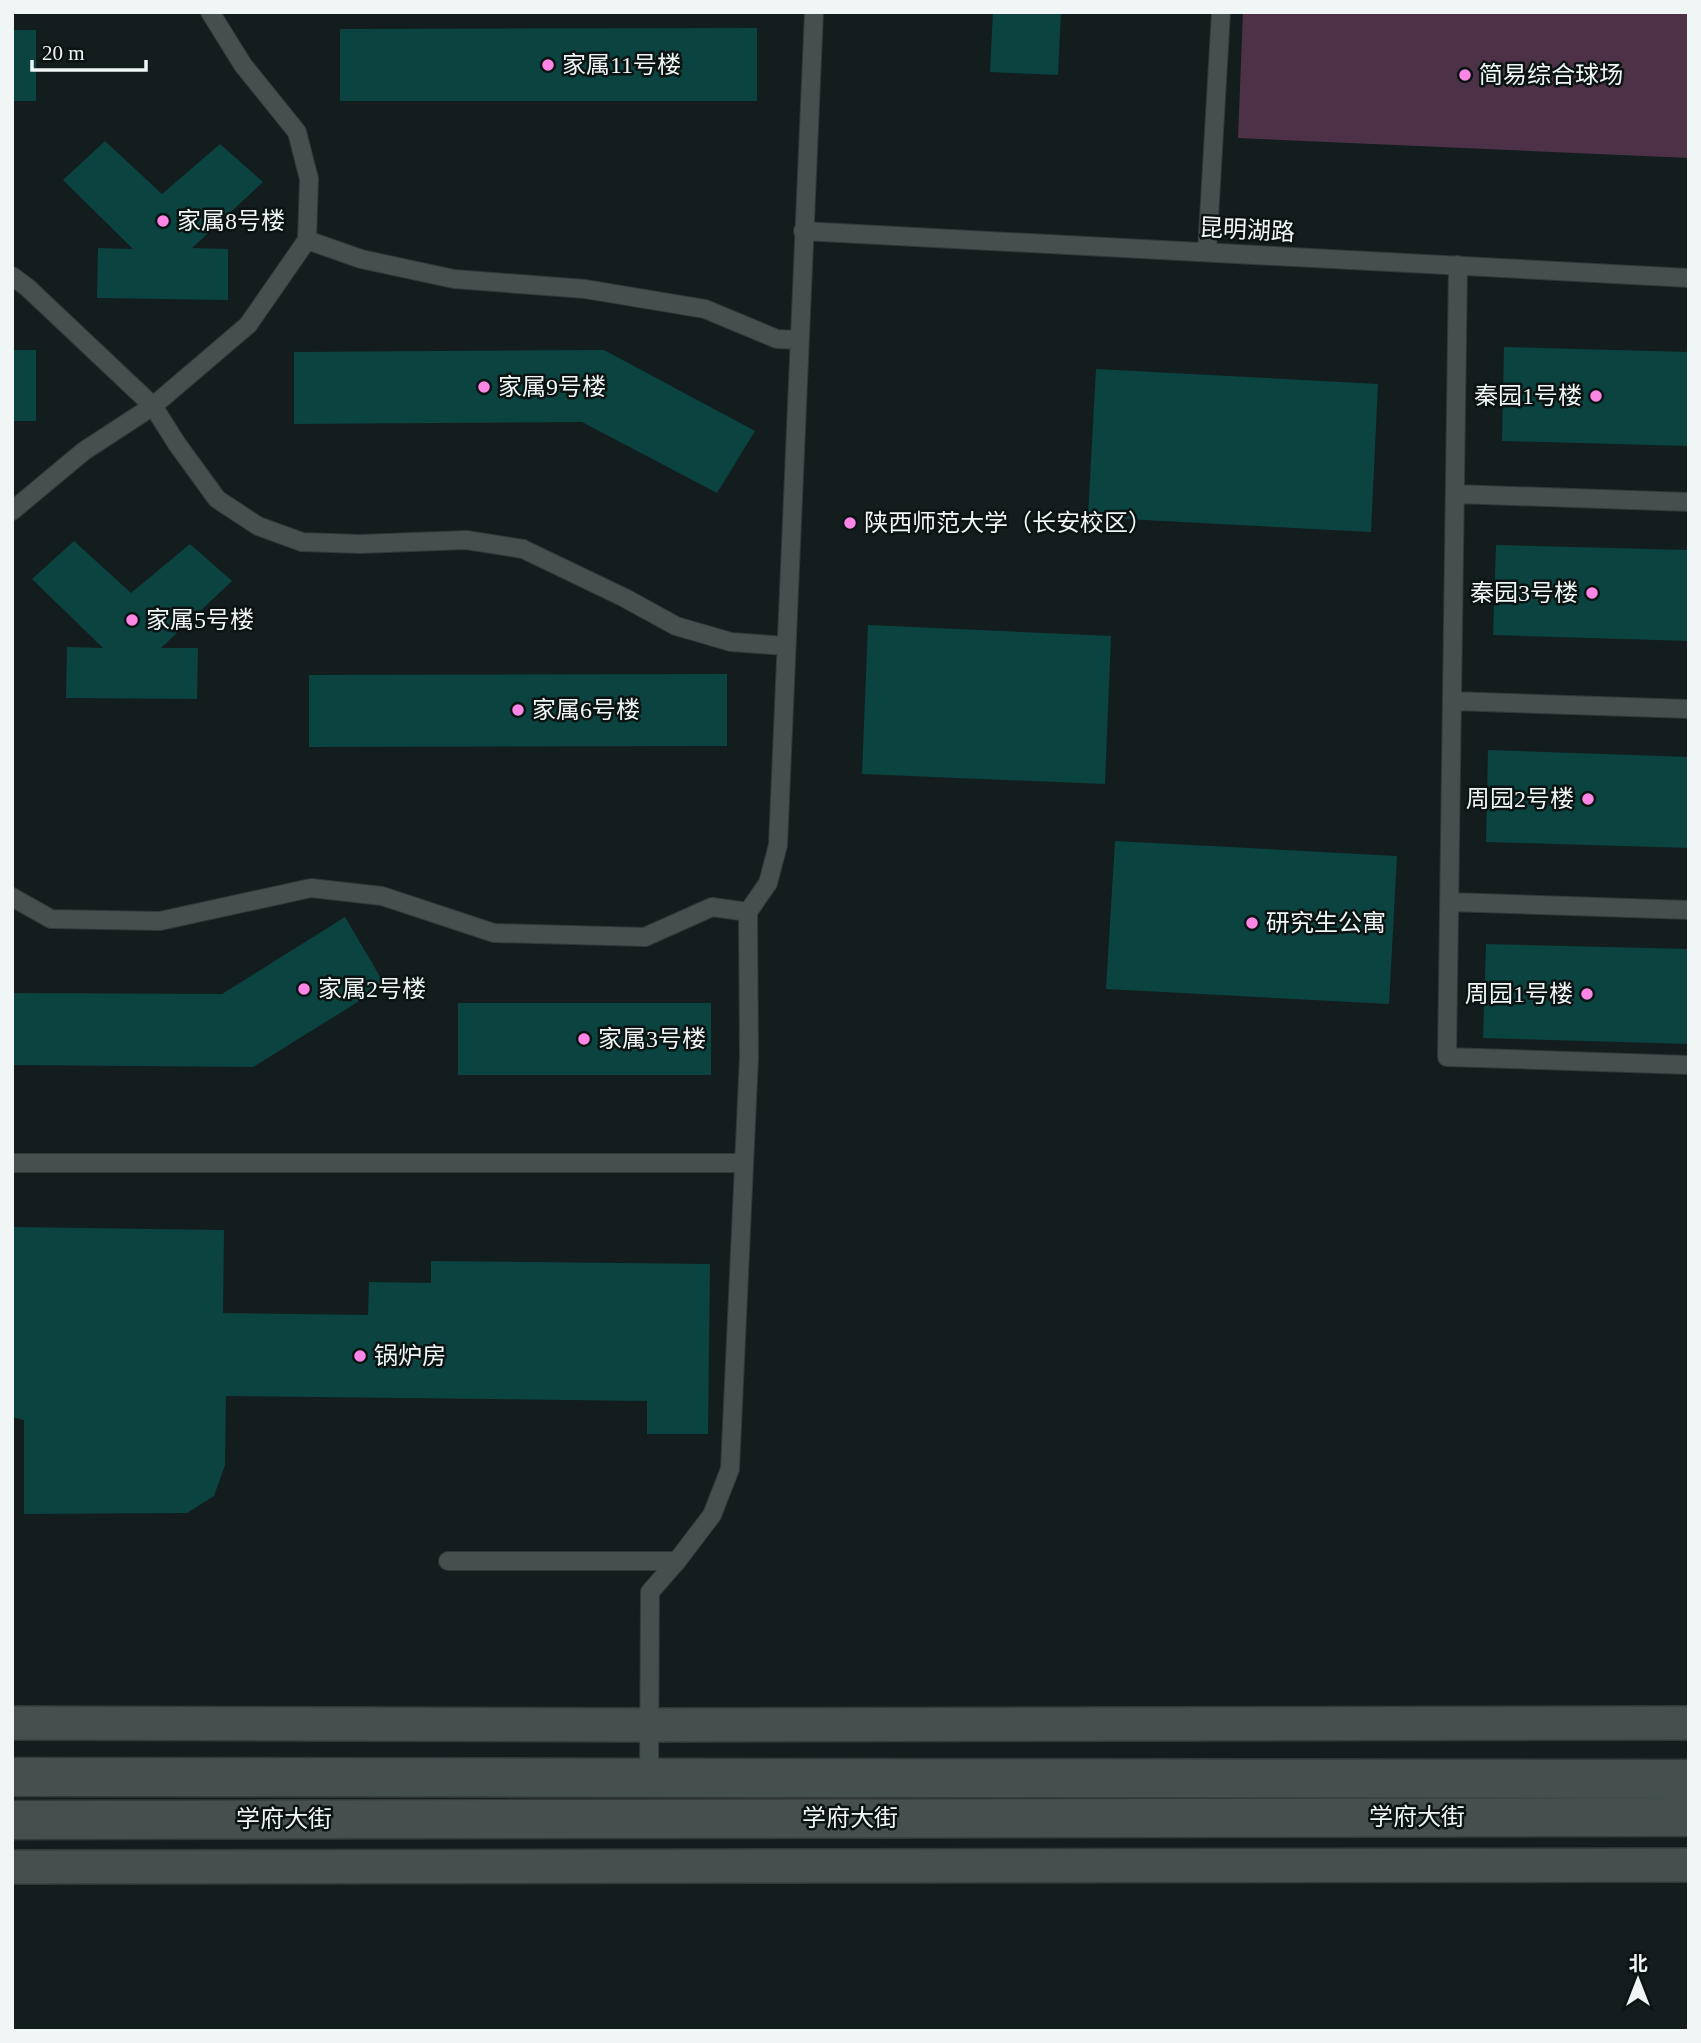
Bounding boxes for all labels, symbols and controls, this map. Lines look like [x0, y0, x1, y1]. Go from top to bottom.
scale bar [32, 28, 145, 72]
text: 20 m [42, 41, 85, 65]
place label: 家属11号楼 [562, 52, 681, 78]
marker: 家属11号楼 [540, 57, 556, 73]
place label: 简易综合球场 [1479, 62, 1623, 88]
marker: 简易综合球场 [1457, 67, 1473, 83]
place label: 家属8号楼 [177, 208, 285, 234]
marker: 家属8号楼 [155, 213, 171, 229]
street label: 昆明湖路 [1198, 215, 1296, 245]
place label: 家属9号楼 [498, 374, 606, 400]
marker: 家属9号楼 [476, 379, 492, 395]
place label: 秦园1号楼 [1474, 383, 1582, 409]
marker: 秦园1号楼 [1588, 388, 1604, 404]
place label: 陕西师范大学（长安校区） [864, 510, 1152, 536]
marker: 陕西师范大学（长安校区） [842, 515, 858, 531]
place label: 秦园3号楼 [1470, 580, 1578, 606]
marker: 秦园3号楼 [1584, 585, 1600, 601]
place label: 家属5号楼 [146, 607, 254, 633]
marker: 家属5号楼 [124, 612, 140, 628]
place label: 家属6号楼 [532, 697, 640, 723]
marker: 家属6号楼 [510, 702, 526, 718]
place label: 周园2号楼 [1466, 786, 1574, 812]
marker: 周园2号楼 [1580, 791, 1596, 807]
place label: 研究生公寓 [1266, 910, 1386, 936]
marker: 研究生公寓 [1244, 915, 1260, 931]
place label: 家属2号楼 [318, 976, 426, 1002]
marker: 家属2号楼 [296, 981, 312, 997]
place label: 周园1号楼 [1465, 981, 1573, 1007]
marker: 周园1号楼 [1579, 986, 1595, 1002]
place label: 家属3号楼 [598, 1026, 706, 1052]
marker: 家属3号楼 [576, 1031, 592, 1047]
place label: 锅炉房 [374, 1343, 446, 1369]
marker: 锅炉房 [352, 1348, 368, 1364]
street label: 学府大街 [1369, 1804, 1465, 1830]
street label: 学府大街 [802, 1805, 898, 1831]
street label: 学府大街 [236, 1806, 332, 1832]
north arrow [1603, 1945, 1673, 2015]
text: 北 [1628, 1953, 1648, 1974]

